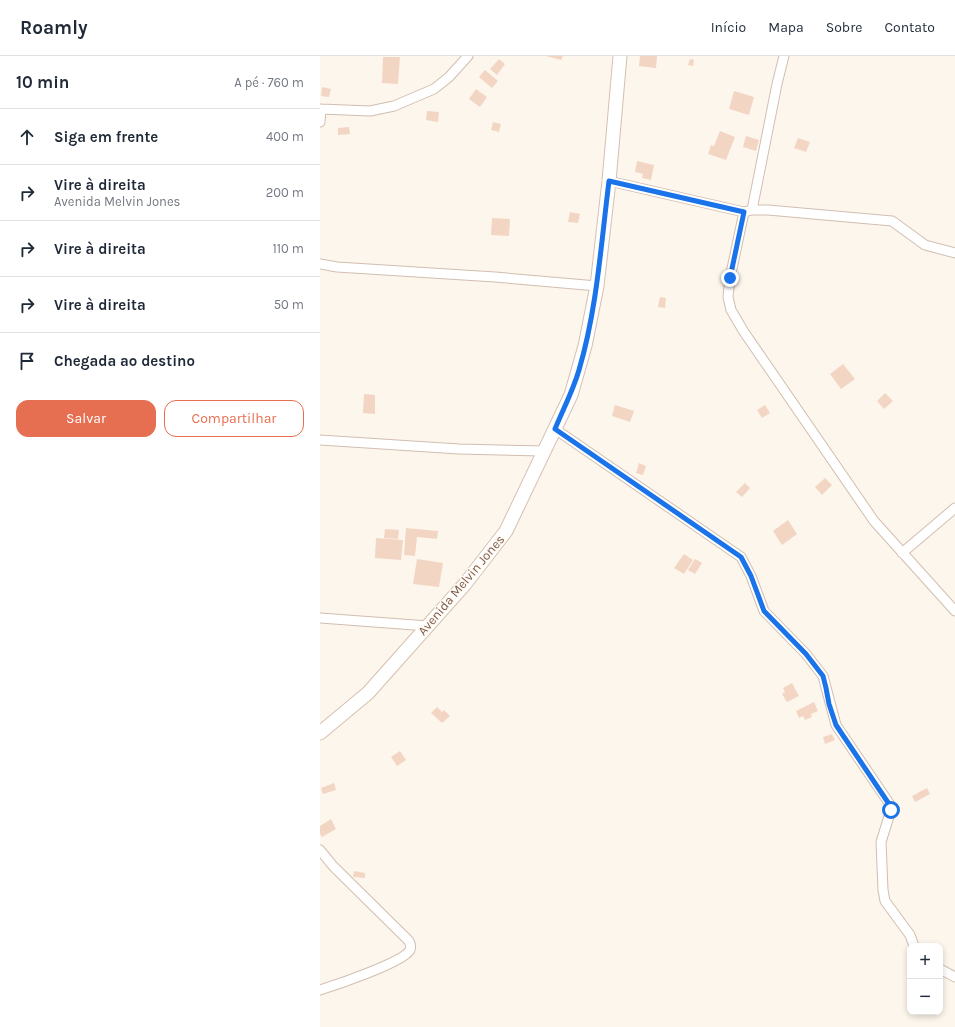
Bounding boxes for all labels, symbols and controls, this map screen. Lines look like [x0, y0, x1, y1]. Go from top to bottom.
text: Roamly [20, 17, 87, 39]
text: Início [711, 19, 746, 36]
text: Mapa [768, 19, 804, 36]
text: Sobre [826, 19, 862, 36]
text: Contato [884, 19, 935, 36]
text: 10 min [16, 72, 69, 92]
text: A pé · 760 m [234, 75, 304, 90]
icon: ahead [16, 126, 38, 148]
text: Siga em frente [54, 128, 158, 146]
text: 400 m [266, 129, 304, 144]
text: Vire à direita [54, 176, 146, 194]
icon: right [16, 182, 38, 204]
text: 200 m [266, 185, 304, 200]
text: Avenida Melvin Jones [54, 194, 180, 209]
icon: right [16, 238, 38, 260]
text: Vire à direita [54, 240, 146, 258]
text: 110 m [272, 241, 304, 256]
route end [721, 269, 739, 287]
icon: right [16, 294, 38, 316]
text: Vire à direita [54, 296, 146, 314]
text: 50 m [274, 297, 304, 312]
icon: arrive [16, 350, 38, 372]
text: Chegada ao destino [54, 352, 195, 370]
button: Salvar [16, 400, 156, 437]
button: Compartilhar [164, 400, 304, 437]
street label: Avenida Melvin Jones [415, 532, 507, 638]
route start [882, 801, 900, 819]
map controls [907, 943, 943, 1015]
button: + [907, 943, 943, 979]
button: − [907, 979, 943, 1015]

